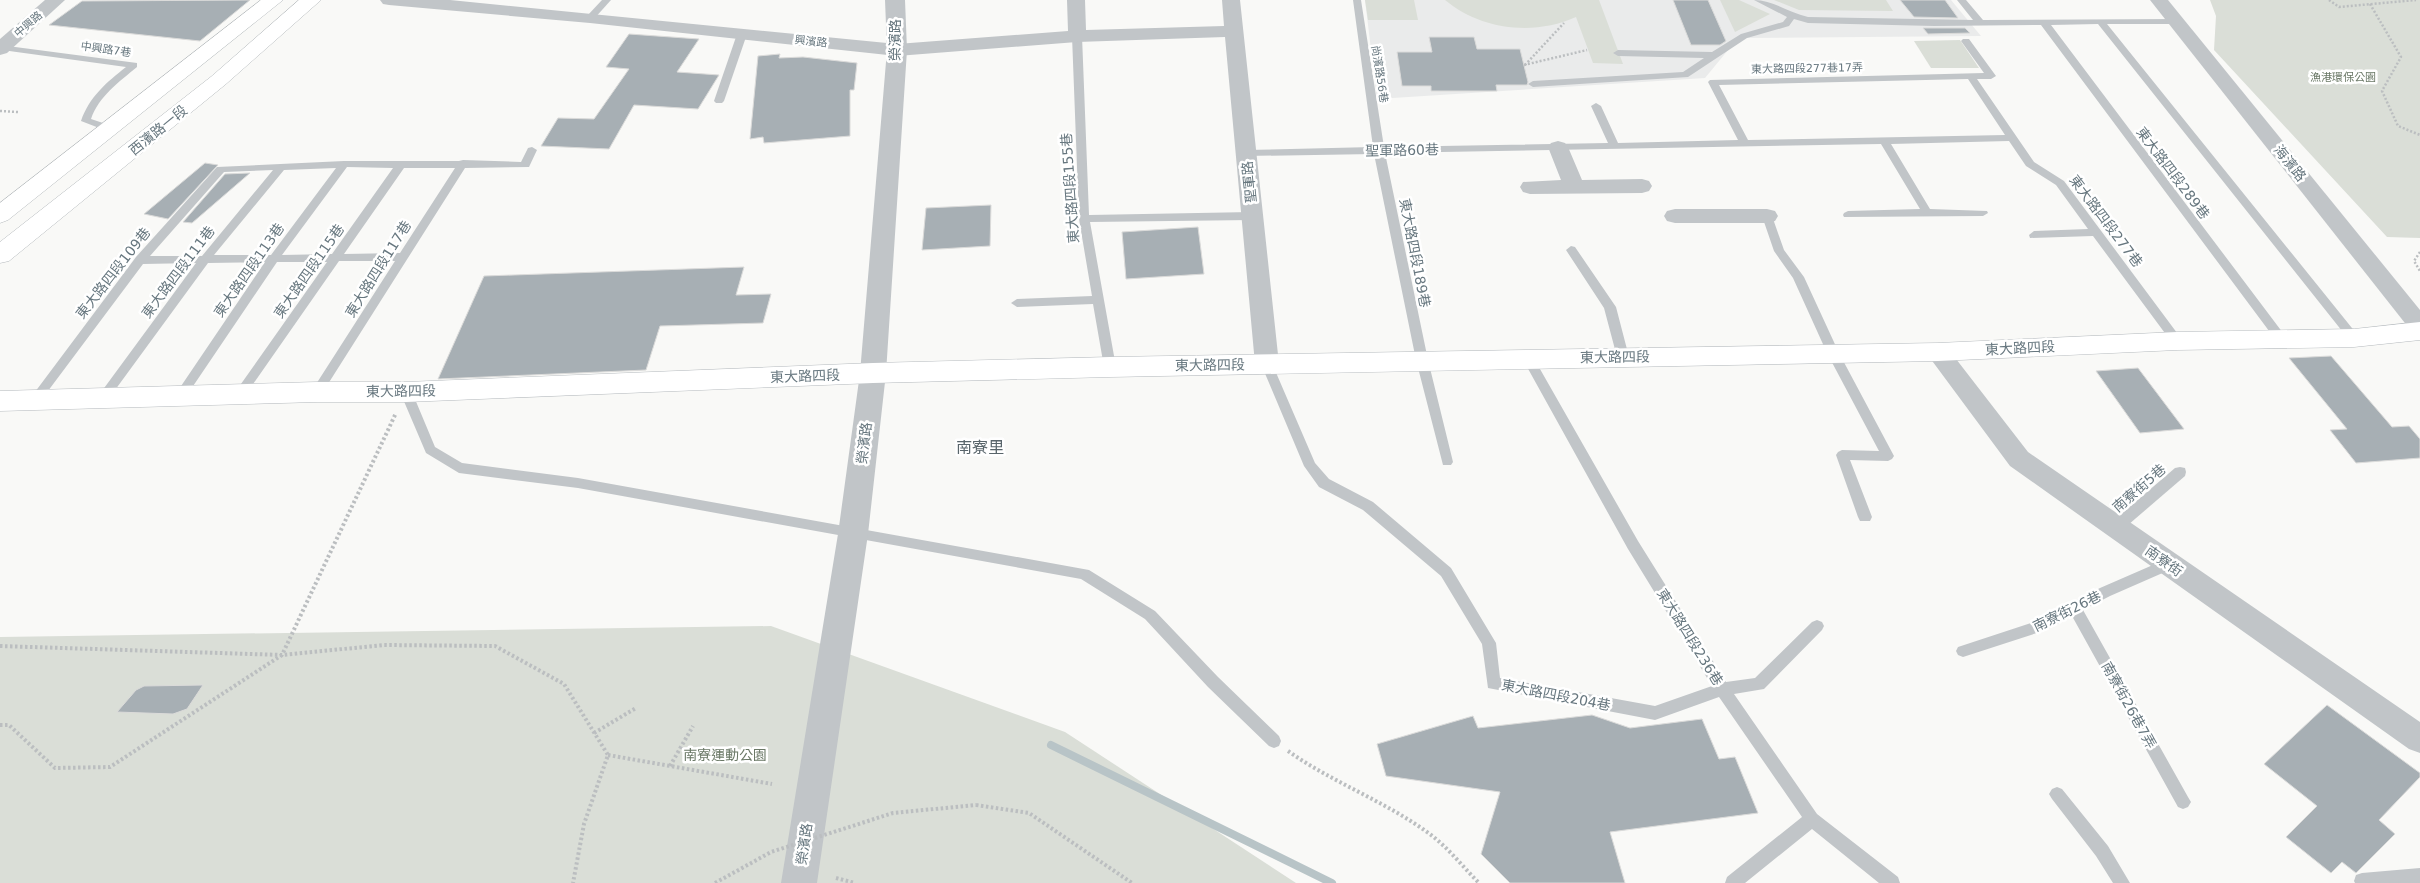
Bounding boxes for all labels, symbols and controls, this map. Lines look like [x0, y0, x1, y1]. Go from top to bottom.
street label: 中興路 [12, 9, 45, 40]
street label: 榮濱路 [887, 19, 903, 61]
street label: 興濱路 [794, 33, 828, 50]
street label: 中興路7巷 [80, 40, 132, 59]
street label: 尚濱路56巷 [1369, 44, 1390, 104]
street label: 東大路四段277巷17弄 [1751, 61, 1863, 76]
park label: 漁港環保公園 [2310, 71, 2376, 84]
street label: 西濱路一段 [126, 102, 190, 158]
street label: 東大路四段289巷 [2133, 124, 2213, 222]
street label: 東大路四段155巷 [1058, 132, 1082, 244]
street label: 聖軍路60巷 [1365, 141, 1439, 159]
street label: 海濱路 [2271, 142, 2309, 184]
street label: 聖軍路 [1239, 160, 1259, 204]
street label: 東大路四段277巷 [2066, 172, 2146, 270]
street label: 東大路四段189巷 [1397, 197, 1433, 309]
street label: 東大路四段117巷 [342, 218, 414, 320]
street label: 東大路四段113巷 [211, 220, 287, 320]
street label: 東大路四段115巷 [271, 221, 347, 321]
street label: 東大路四段111巷 [138, 223, 218, 321]
street label: 東大路四段109巷 [73, 224, 153, 322]
street label: 東大路四段 [1985, 338, 2055, 358]
street label: 東大路四段 [1580, 348, 1650, 366]
street label: 東大路四段 [1175, 356, 1245, 374]
street label: 東大路四段 [770, 367, 840, 385]
street label: 東大路四段 [366, 382, 436, 400]
street label: 榮濱路 [854, 421, 874, 465]
district label: 南寮里 [956, 438, 1004, 457]
street label: 南寮街5巷 [2109, 461, 2169, 515]
street label: 南寮街 [2142, 542, 2186, 580]
street label: 東大路四段236巷 [1654, 586, 1726, 688]
street label: 南寮街26巷 [2030, 588, 2104, 634]
street label: 南寮街26巷7弄 [2099, 659, 2159, 751]
street label: 東大路四段204巷 [1500, 677, 1612, 713]
park label: 南寮運動公園 [683, 747, 767, 763]
street label: 榮濱路 [793, 822, 815, 866]

